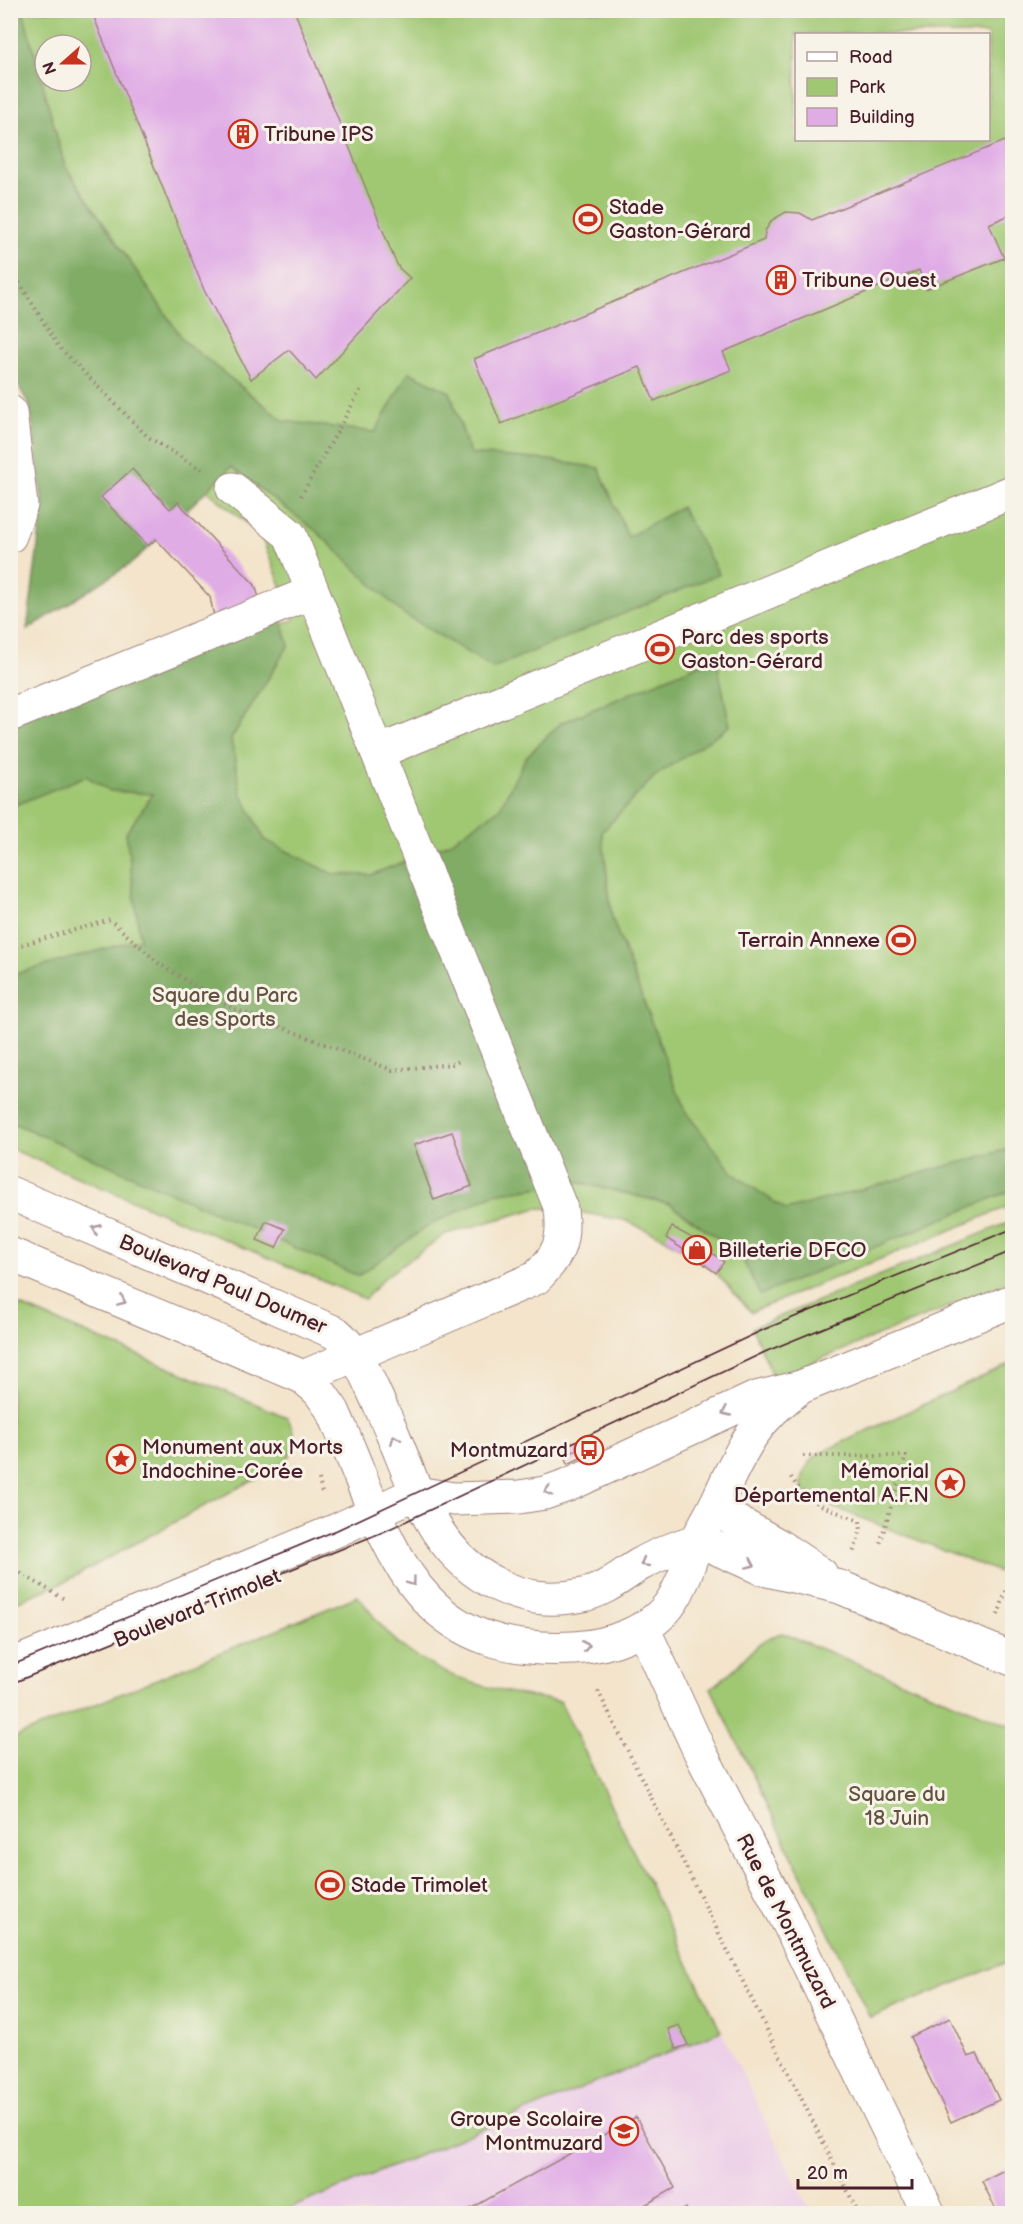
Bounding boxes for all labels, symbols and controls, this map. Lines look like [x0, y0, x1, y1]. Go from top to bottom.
north arrow [33, 33, 93, 93]
legend [795, 33, 990, 141]
text: Road [849, 47, 893, 68]
text: N [39, 59, 61, 77]
text: Park [849, 77, 885, 98]
text: Building [849, 107, 915, 128]
building icon: Tribune IPS [227, 118, 259, 150]
place label: Tribune IPS [264, 122, 374, 147]
place label: Stade Gaston-Gérard [609, 195, 751, 244]
sports icon: Stade Gaston-Gérard [572, 203, 604, 235]
building icon: Tribune Ouest [765, 264, 797, 296]
place label: Tribune Ouest [802, 268, 937, 293]
place label: Parc des sports Gaston-Gérard [681, 625, 829, 674]
sports icon: Parc des sports Gaston-Gérard [644, 633, 676, 665]
sports icon: Terrain Annexe [885, 924, 917, 956]
place label: Terrain Annexe [738, 928, 880, 953]
park label: Square du Parc des Sports [152, 983, 298, 1032]
one-way arrow [91, 1224, 102, 1236]
street label: Boulevard Paul Doumer [115, 1229, 331, 1340]
shop icon: Billeterie DFCO [681, 1234, 713, 1266]
place label: Billeterie DFCO [718, 1238, 867, 1263]
one-way arrow [116, 1294, 127, 1306]
one-way arrow [722, 1405, 733, 1417]
one-way arrow [390, 1434, 402, 1445]
bus stop icon: Montmuzard [573, 1434, 605, 1466]
place label: Monument aux Morts Indochine-Corée [142, 1435, 343, 1484]
place label: Montmuzard [450, 1438, 568, 1463]
place icon: Monument aux Morts Indochine-Corée [105, 1443, 137, 1475]
place label: Mémorial Départemental A.F.N [734, 1459, 929, 1508]
place icon: Mémorial Départemental A.F.N [934, 1467, 966, 1499]
one-way arrow [543, 1484, 553, 1497]
one-way arrow [640, 1555, 650, 1567]
one-way arrow [745, 1556, 756, 1568]
street label: Boulevard Trimolet [110, 1563, 285, 1653]
one-way arrow [405, 1576, 416, 1587]
one-way arrow [580, 1640, 590, 1653]
park label: Square du 18 Juin [848, 1782, 946, 1831]
street label: Rue de Montmuzard [731, 1830, 841, 2013]
sports icon: Stade Trimolet [314, 1869, 346, 1901]
place label: Stade Trimolet [351, 1873, 488, 1898]
place label: Groupe Scolaire Montmuzard [450, 2107, 603, 2156]
school or university icon: Groupe Scolaire Montmuzard [608, 2115, 640, 2147]
scale bar [798, 2152, 912, 2190]
text: 20 m [807, 2163, 848, 2184]

